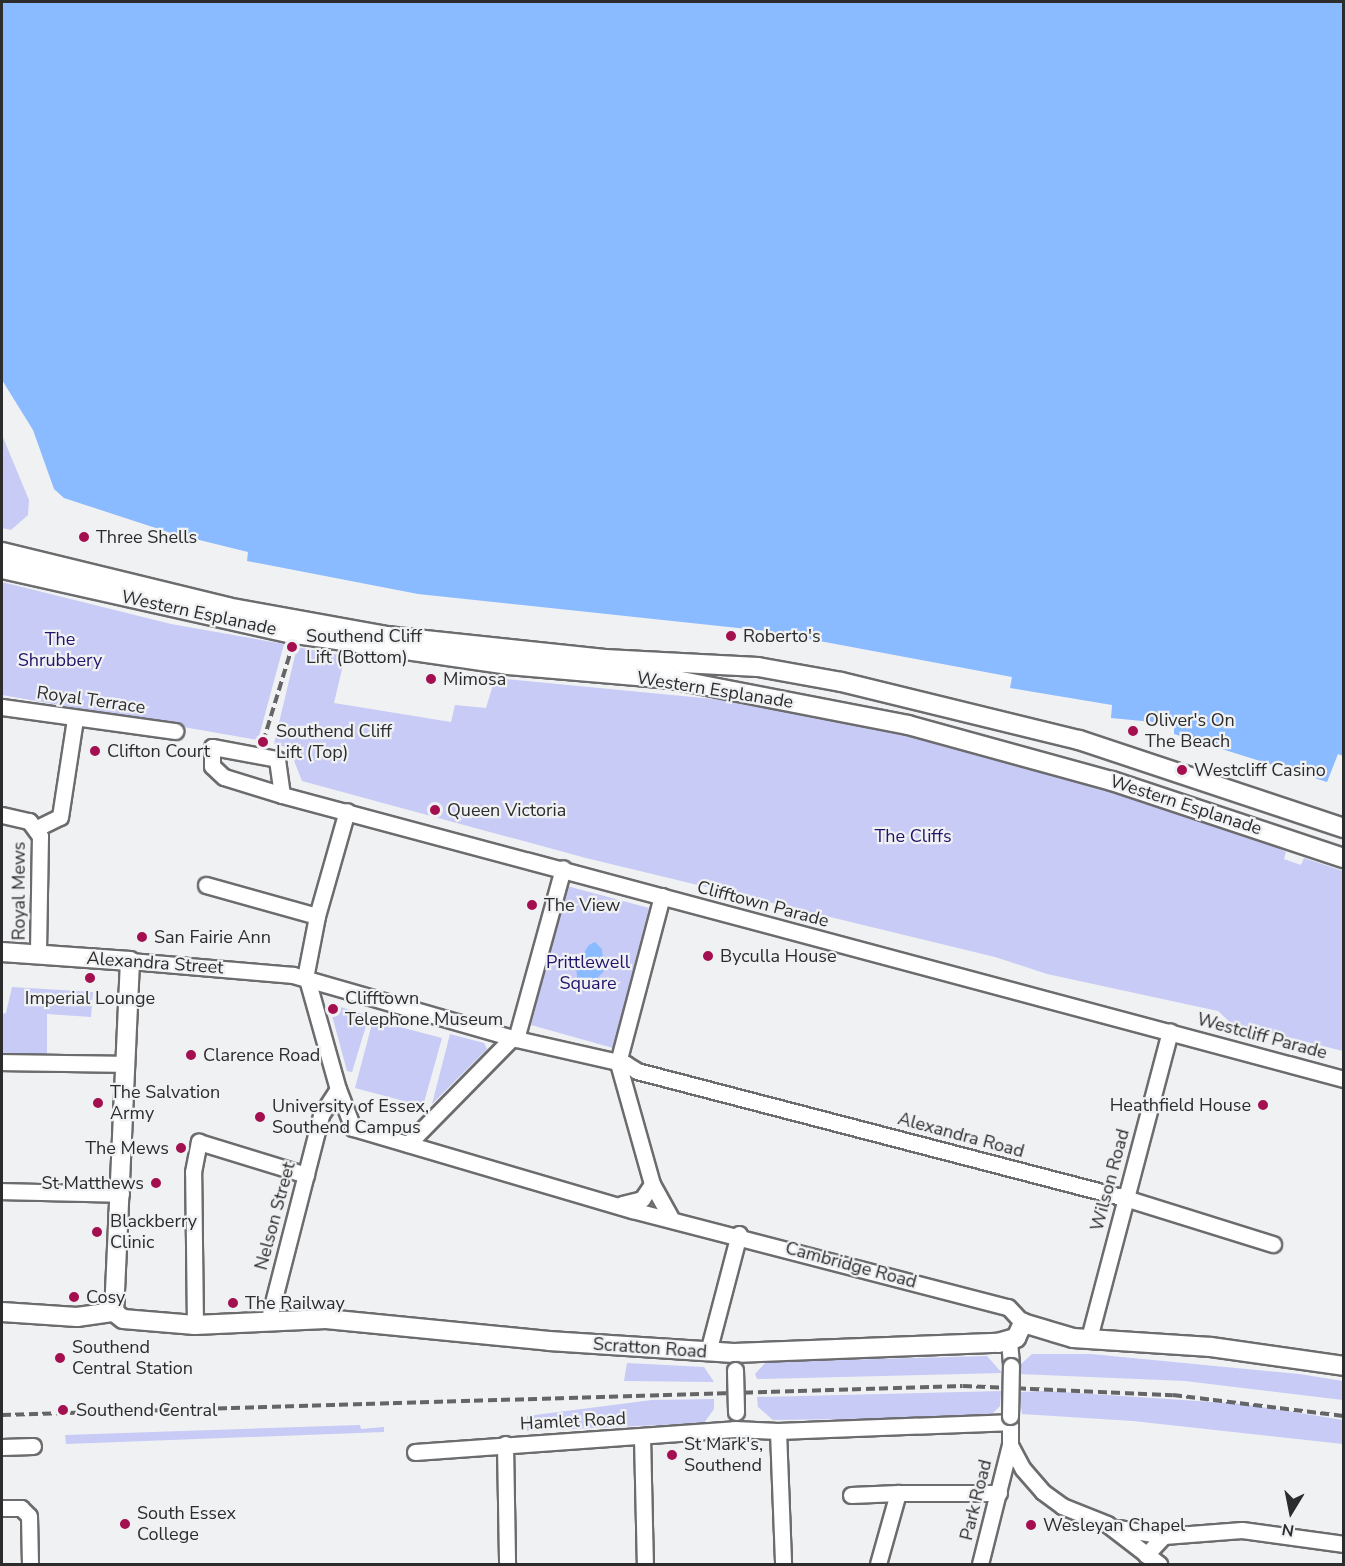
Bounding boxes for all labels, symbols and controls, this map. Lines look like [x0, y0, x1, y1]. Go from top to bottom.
place label: Three Shells [96, 526, 197, 548]
marker: Three Shells [77, 530, 91, 544]
street label: Western Esplanade [119, 586, 279, 640]
place label: Roberto's [743, 625, 821, 647]
place label: Southend Cliff Lift (Bottom) [306, 626, 422, 668]
park label: The Shrubbery [18, 629, 102, 672]
marker: Roberto's [724, 629, 738, 643]
marker: Southend Cliff Lift (Bottom) [283, 638, 301, 656]
street label: Western Esplanade [635, 667, 795, 713]
place label: Mimosa [443, 668, 506, 690]
marker: Mimosa [424, 672, 438, 686]
street label: Royal Terrace [35, 682, 147, 718]
place label: Oliver's On The Beach [1145, 710, 1235, 752]
place label: Southend Cliff Lift (Top) [276, 721, 392, 764]
marker: Oliver's On The Beach [1126, 724, 1140, 738]
marker: Southend Cliff Lift (Top) [254, 733, 272, 751]
place label: Clifton Court [107, 740, 210, 762]
marker: Clifton Court [88, 744, 102, 758]
place label: Westcliff Casino [1194, 759, 1326, 781]
marker: Westcliff Casino [1175, 763, 1189, 777]
street label: Western Esplanade [1107, 770, 1265, 840]
place label: Queen Victoria [447, 799, 566, 821]
marker: Queen Victoria [428, 803, 442, 817]
park label: The Cliffs [874, 825, 952, 847]
street label: Royal Mews [8, 842, 30, 940]
street label: Clifftown Parade [695, 876, 831, 932]
place label: The View [544, 894, 620, 916]
marker: The View [525, 898, 539, 912]
place label: San Fairie Ann [154, 926, 271, 948]
marker: San Fairie Ann [135, 930, 149, 944]
place label: Byculla House [720, 945, 837, 967]
street label: Alexandra Street [86, 947, 224, 979]
marker: Byculla House [701, 949, 715, 963]
park label: Prittlewell Square [546, 952, 630, 994]
marker: Imperial Lounge [83, 971, 97, 985]
place label: Imperial Lounge [25, 987, 155, 1009]
place label: Clifftown Telephone Museum [345, 988, 503, 1030]
marker: Clifftown Telephone Museum [326, 1002, 340, 1016]
street label: Westcliff Parade [1195, 1008, 1329, 1064]
place label: Clarence Road [203, 1044, 320, 1066]
marker: Clarence Road [184, 1048, 198, 1062]
place label: The Salvation Army [110, 1082, 220, 1124]
place label: Heathfield House [1110, 1094, 1251, 1116]
marker: The Salvation Army [91, 1096, 105, 1110]
place label: University of Essex, Southend Campus [272, 1096, 429, 1138]
marker: Heathfield House [1256, 1098, 1270, 1112]
street label: Alexandra Road [895, 1108, 1027, 1162]
marker: University of Essex, Southend Campus [253, 1110, 267, 1124]
street label: Wilson Road [1086, 1127, 1134, 1233]
place label: The Mews [85, 1137, 169, 1159]
marker: The Mews [174, 1141, 188, 1155]
street label: Nelson Street [250, 1160, 300, 1272]
place label: St Matthews [41, 1172, 144, 1194]
marker: St Matthews [149, 1176, 163, 1190]
place label: Blackberry Clinic [110, 1211, 197, 1254]
marker: Blackberry Clinic [88, 1223, 106, 1241]
street label: Cambridge Road [783, 1237, 919, 1293]
place label: Cosy [86, 1286, 125, 1308]
marker: Cosy [67, 1290, 81, 1304]
place label: The Railway [245, 1292, 345, 1314]
marker: The Railway [226, 1296, 240, 1310]
street label: Scratton Road [592, 1333, 708, 1363]
place label: Southend Central Station [72, 1337, 193, 1380]
marker: Southend Central Station [53, 1351, 67, 1365]
place label: Southend Central [76, 1399, 217, 1421]
marker: Southend Central [54, 1401, 72, 1419]
street label: Hamlet Road [519, 1407, 627, 1435]
place label: St Mark's, Southend [684, 1434, 763, 1476]
marker: St Mark's, Southend [665, 1448, 679, 1462]
street label: Park Road [956, 1457, 996, 1543]
north arrow [1261, 1482, 1321, 1542]
place label: South Essex College [137, 1503, 236, 1546]
place label: Wesleyan Chapel [1043, 1514, 1185, 1536]
marker: South Essex College [118, 1517, 132, 1531]
marker: Wesleyan Chapel [1024, 1518, 1038, 1532]
text: N [1280, 1518, 1296, 1542]

